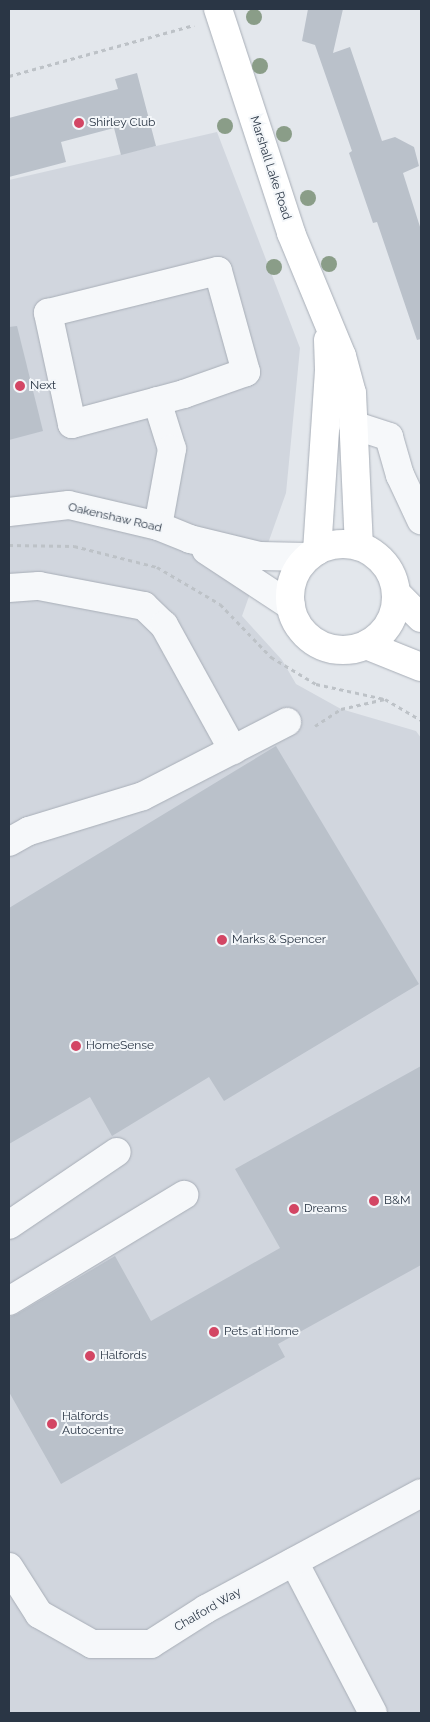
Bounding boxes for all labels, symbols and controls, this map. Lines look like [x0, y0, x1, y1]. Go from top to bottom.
street label: Marshall Lake Road [246, 114, 294, 222]
place label: Shirley Club [89, 116, 156, 130]
marker: Shirley Club [73, 117, 85, 129]
place label: Next [30, 379, 56, 393]
marker: Next [14, 380, 26, 392]
street label: Oakenshaw Road [66, 500, 164, 536]
place label: Marks & Spencer [232, 933, 326, 947]
marker: Marks & Spencer [216, 934, 228, 946]
place label: HomeSense [86, 1039, 154, 1053]
marker: HomeSense [70, 1040, 82, 1052]
place label: B&M [384, 1194, 411, 1208]
marker: B&M [368, 1195, 380, 1207]
place label: Dreams [304, 1202, 347, 1216]
marker: Dreams [288, 1203, 300, 1215]
place label: Pets at Home [224, 1325, 299, 1339]
marker: Pets at Home [208, 1326, 220, 1338]
place label: Halfords [100, 1349, 147, 1363]
marker: Halfords [84, 1350, 96, 1362]
place label: Halfords Autocentre [62, 1410, 124, 1438]
marker: Halfords Autocentre [46, 1418, 58, 1430]
street label: Chalford Way [172, 1585, 244, 1635]

